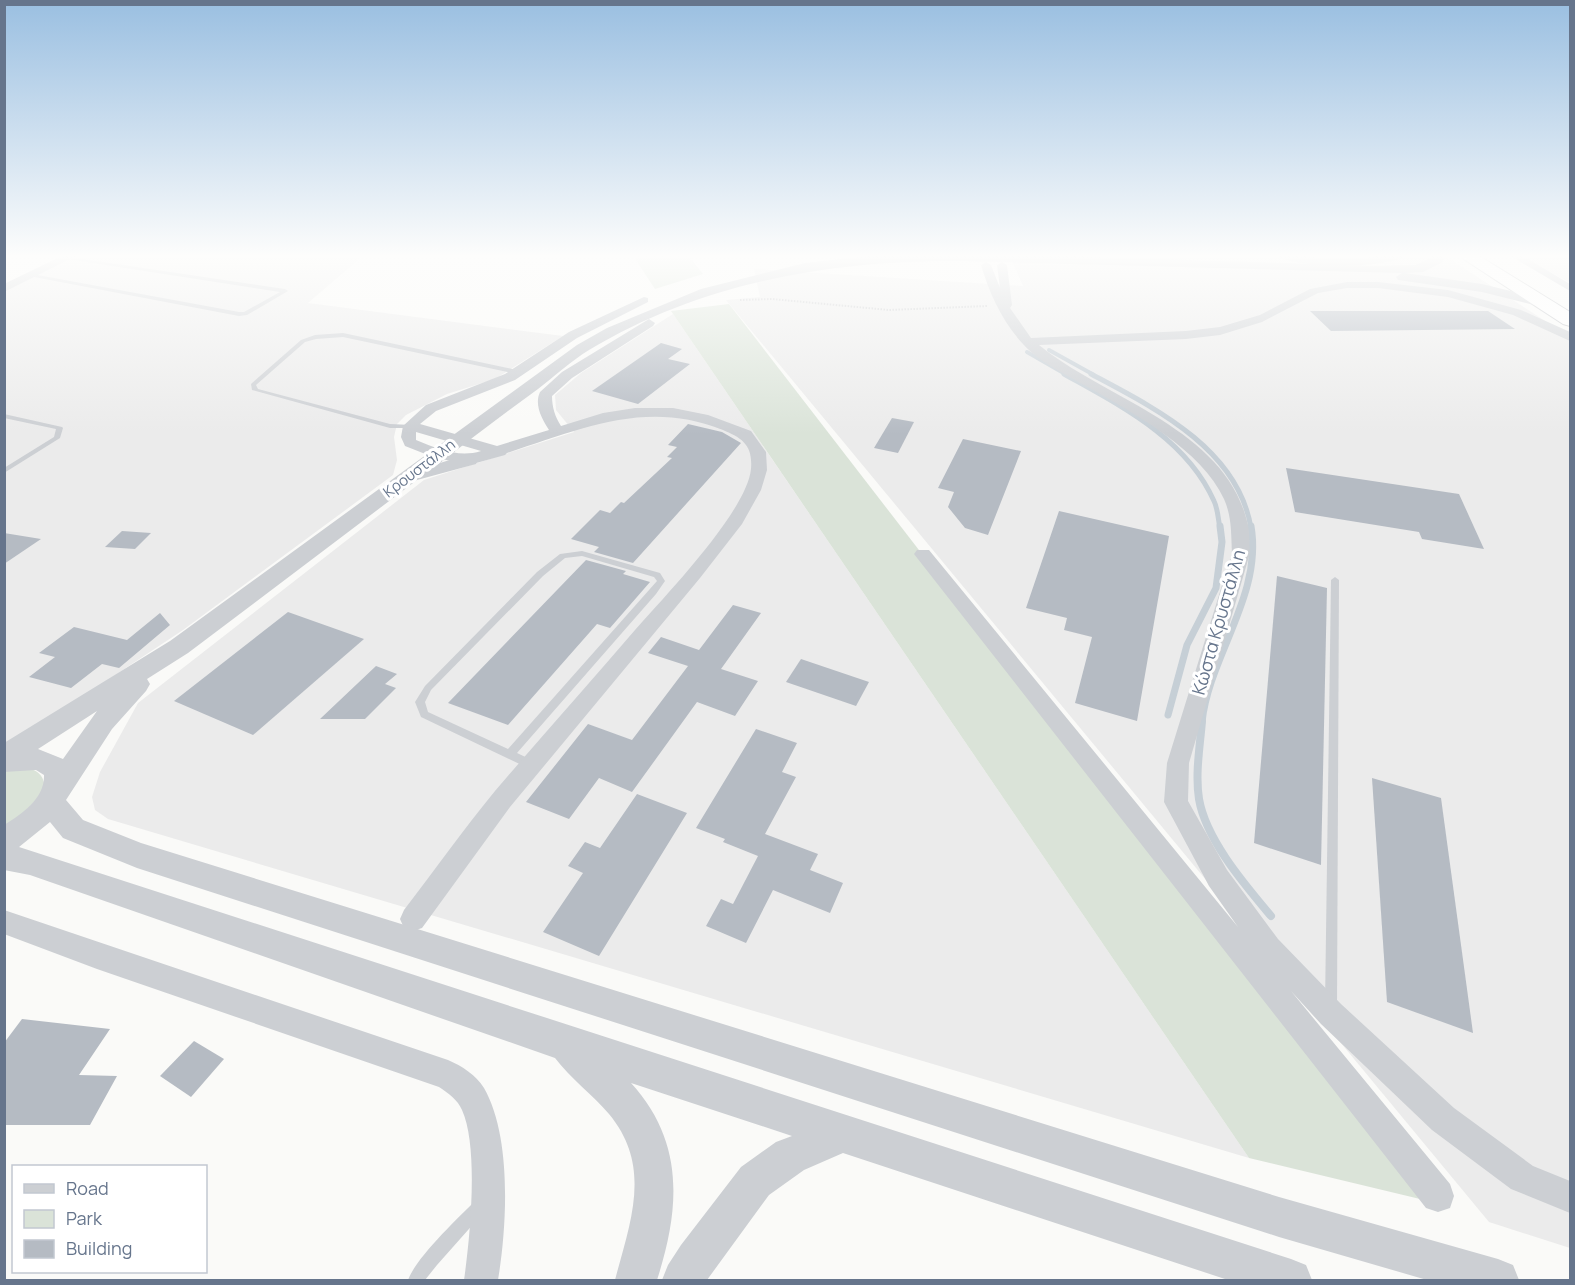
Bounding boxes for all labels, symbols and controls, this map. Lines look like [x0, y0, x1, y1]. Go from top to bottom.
street label: Κρουστάλλη [379, 434, 460, 502]
street label: Κώστα Κρυστάλλη [1186, 547, 1250, 697]
legend [12, 1165, 207, 1273]
text: Road [66, 1176, 109, 1200]
text: Park [66, 1206, 103, 1230]
text: Building [66, 1236, 132, 1260]

